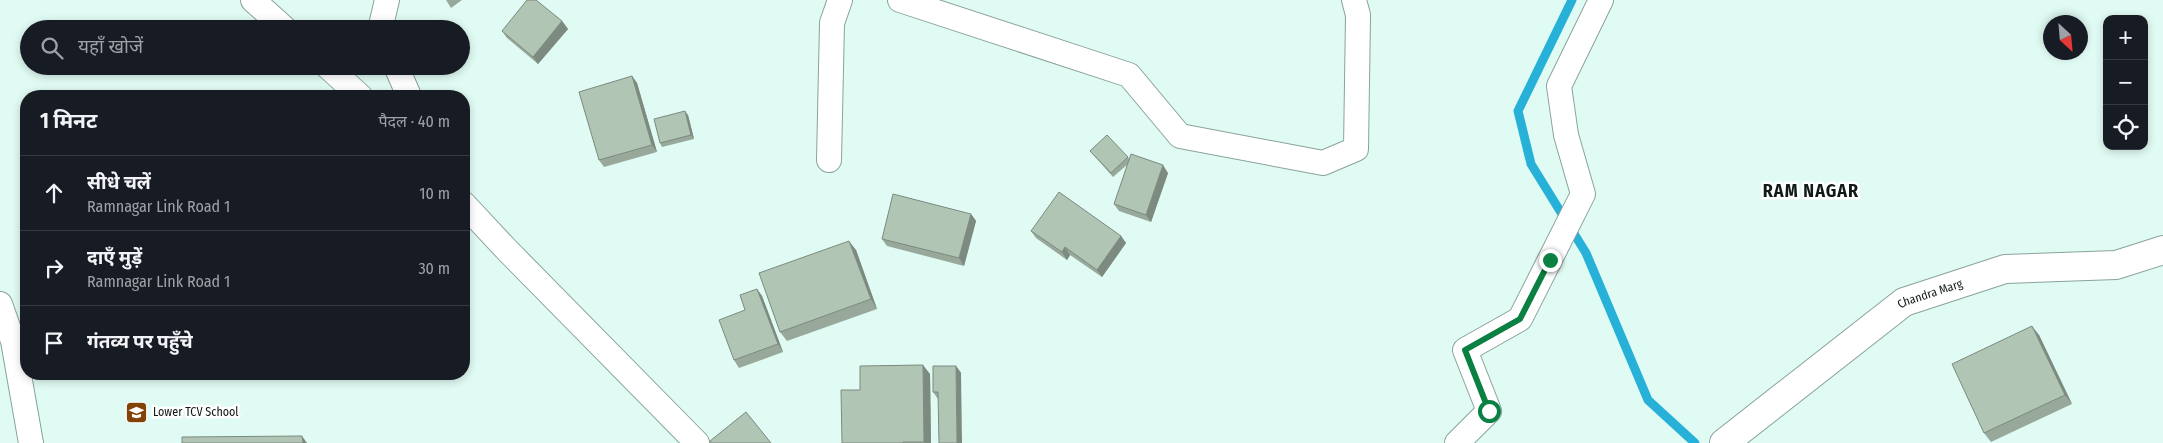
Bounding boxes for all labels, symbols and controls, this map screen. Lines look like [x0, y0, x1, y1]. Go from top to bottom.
north arrow [2043, 15, 2088, 60]
map controls [2103, 15, 2148, 150]
button: + [2103, 15, 2148, 60]
search box [20, 20, 470, 75]
icon: search [38, 34, 66, 62]
text: यहाँ खोजें [78, 35, 143, 58]
button: − [2103, 60, 2148, 105]
button: locate [2103, 105, 2148, 150]
text: 1 मिनट [40, 108, 97, 134]
text: पैदल · 40 m [379, 112, 450, 131]
text: सीधे चलें [87, 171, 151, 194]
icon: ahead [40, 179, 68, 207]
district label: RAM NAGAR [1763, 180, 1859, 202]
text: 10 m [419, 184, 450, 203]
text: Ramnagar Link Road 1 [87, 197, 230, 216]
text: दाएँ मुड़ें [87, 246, 142, 269]
route end [1539, 249, 1562, 272]
icon: right [40, 254, 68, 282]
text: 30 m [418, 259, 450, 278]
text: Ramnagar Link Road 1 [87, 272, 230, 291]
street label: Chandra Marg [1895, 276, 1965, 311]
icon: arrive [40, 329, 68, 357]
text: गंतव्य पर पहुँचे [87, 330, 193, 353]
school or university icon: Lower TCV School [125, 400, 149, 424]
route start [1478, 400, 1501, 423]
place label: Lower TCV School [153, 405, 239, 419]

